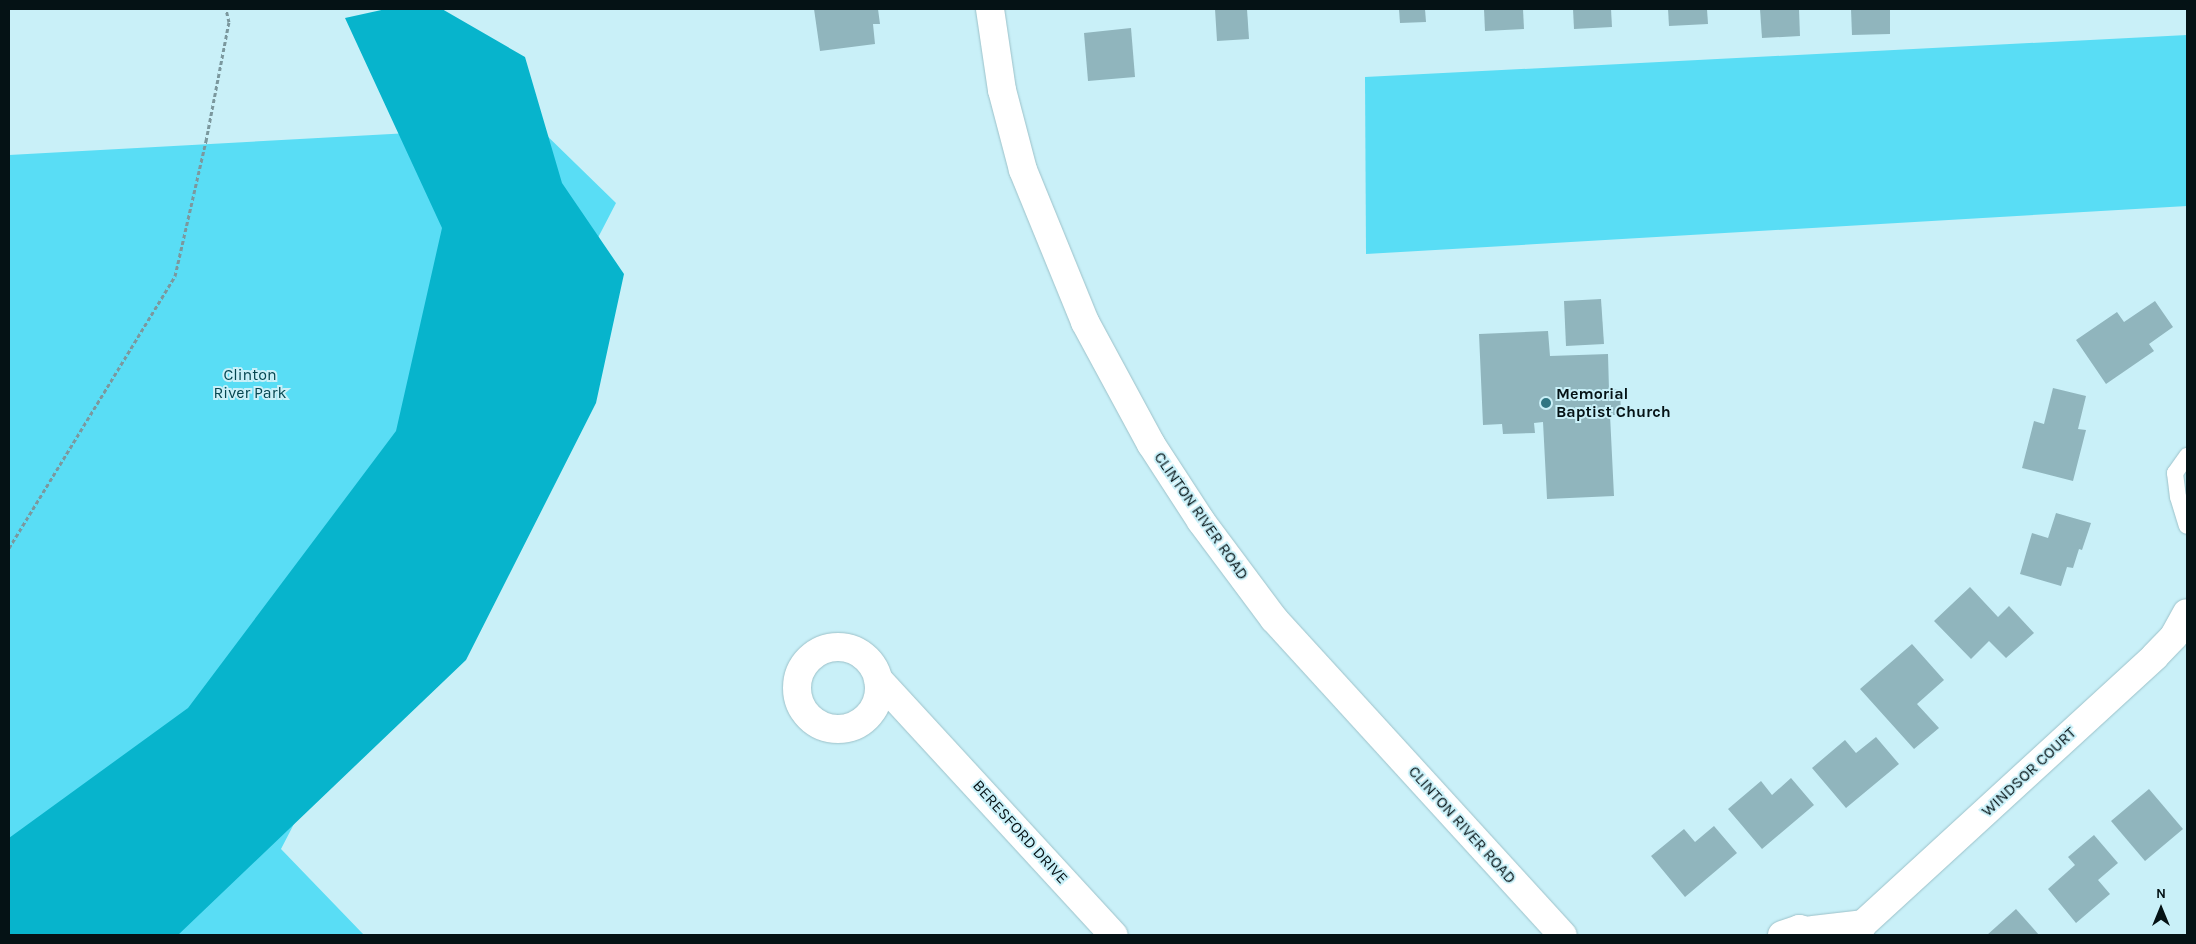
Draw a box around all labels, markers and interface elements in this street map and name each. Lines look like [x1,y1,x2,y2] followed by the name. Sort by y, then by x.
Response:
[214,365,286,403] park label: Clinton River Park
[1556,384,1671,422] place label: Memorial Baptist Church
[1540,397,1552,409] marker: Memorial Baptist Church
[1150,448,1252,584] street label: CLINTON RIVER ROAD
[1978,723,2080,821] street label: WINDSOR COURT
[1404,762,1520,888] street label: CLINTON RIVER ROAD
[968,776,1072,888] street label: BERESFORD DRIVE
[2136,884,2186,934] north arrow
[2156,885,2166,902] text: N

